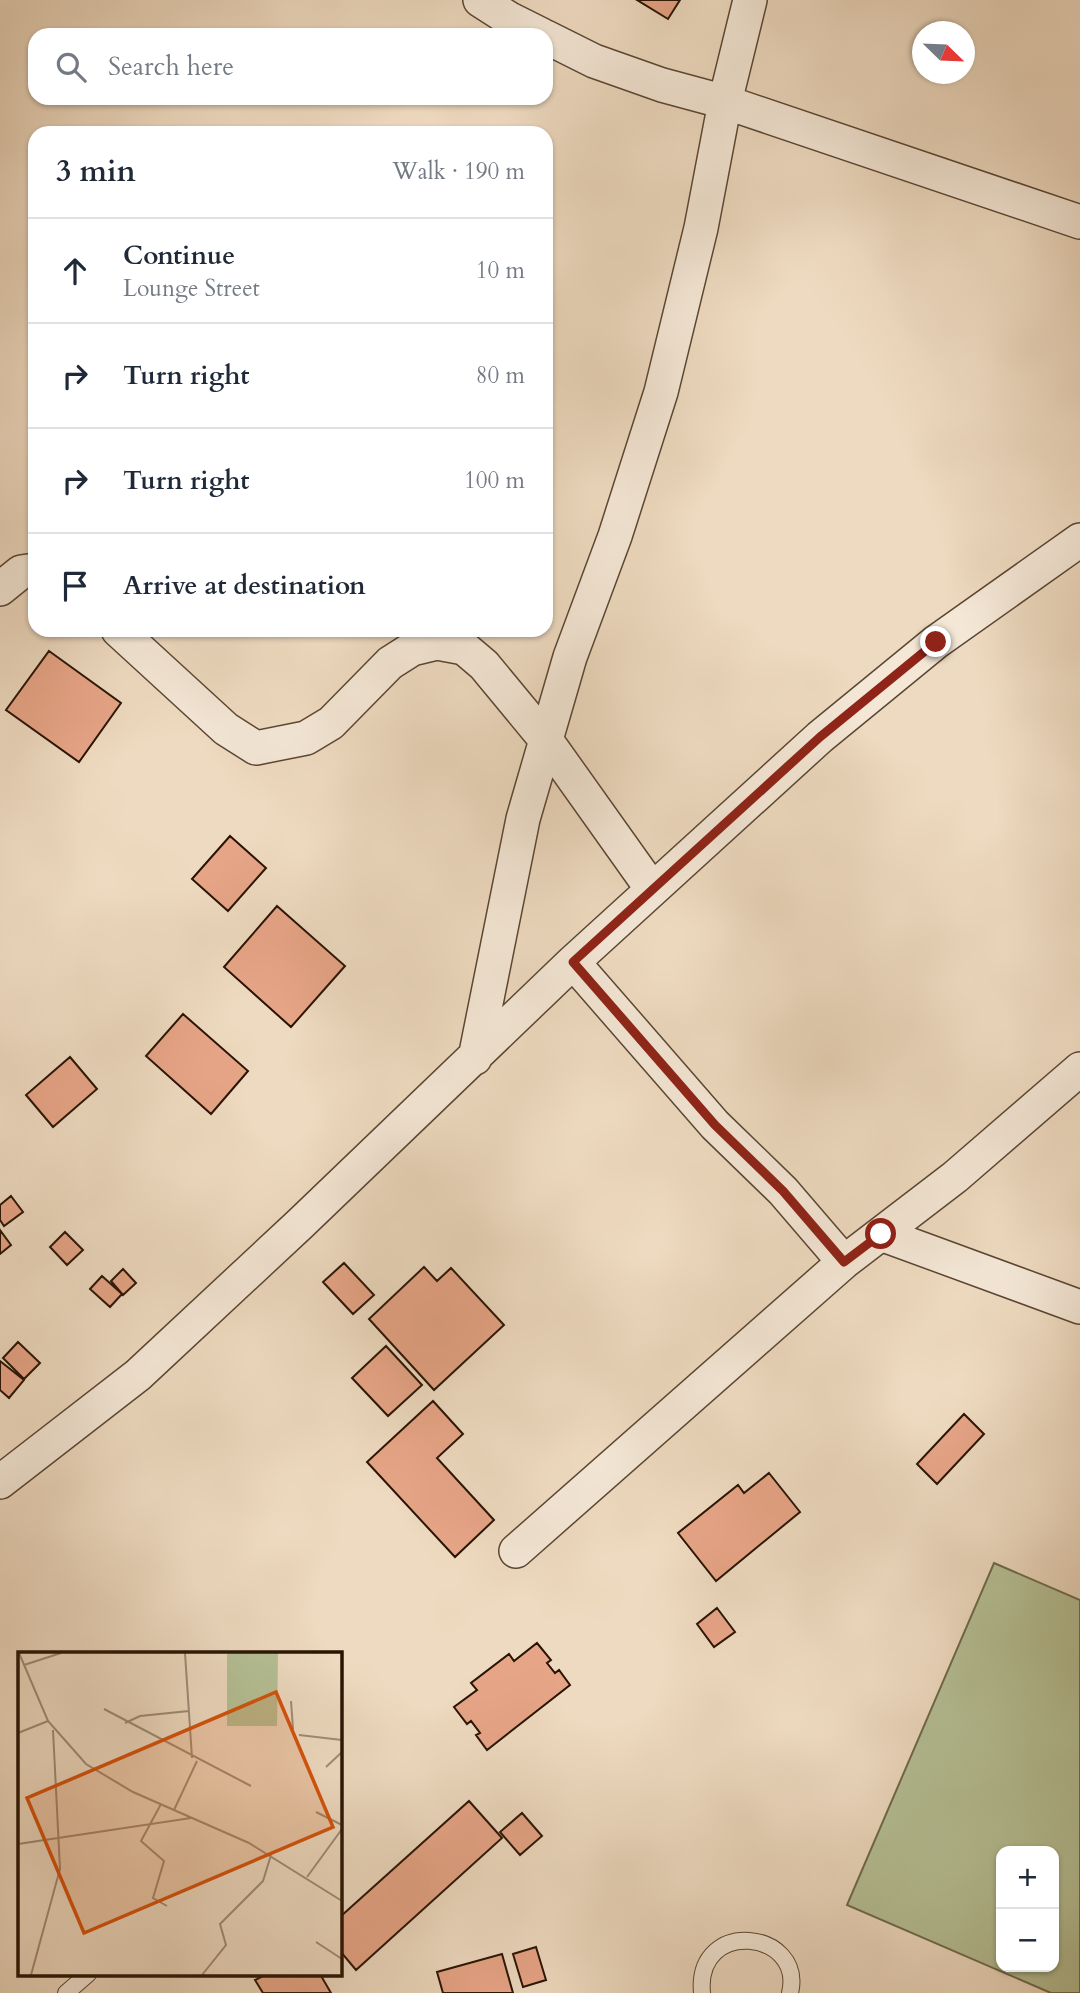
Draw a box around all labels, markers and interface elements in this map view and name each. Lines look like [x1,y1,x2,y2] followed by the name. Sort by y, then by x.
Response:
[912,21,975,84] north arrow
[28,28,553,105] search box
[52,48,90,86] icon: search
[108,49,234,84] text: Search here
[56,151,136,192] text: 3 min
[392,156,525,187] text: Walk · 190 m
[123,238,235,273] text: Continue
[56,252,94,290] icon: ahead
[476,255,525,286] text: 10 m
[123,273,260,304] text: Lounge Street
[56,357,94,395] icon: right
[123,358,250,393] text: Turn right
[476,360,525,391] text: 80 m
[56,462,94,500] icon: right
[123,463,250,498] text: Turn right
[464,465,525,496] text: 100 m
[56,567,94,605] icon: arrive
[123,568,366,603] text: Arrive at destination
[920,626,951,657] route end
[865,1218,896,1249] route start
[18,1652,341,1976] inset map
[996,1846,1059,1972] map controls
[996,1846,1059,1909] button: +
[996,1909,1059,1972] button: −

